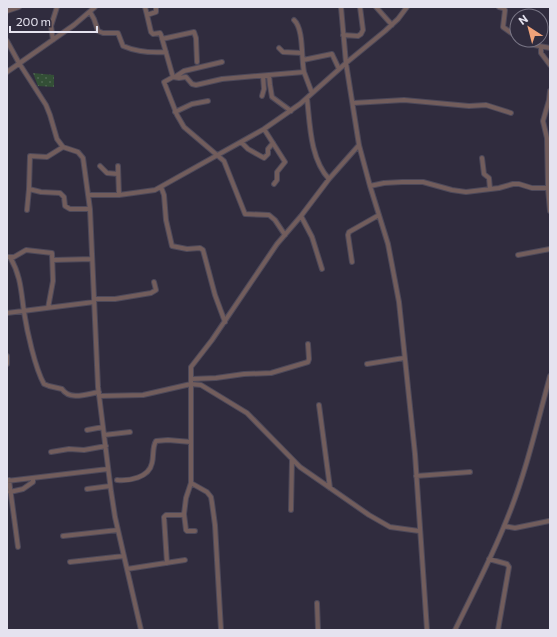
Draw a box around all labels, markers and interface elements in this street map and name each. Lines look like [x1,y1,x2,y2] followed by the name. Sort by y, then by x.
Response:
[10,8,97,34] scale bar
[509,8,549,48] north arrow
[516,12,530,27] text: N
[16,14,51,28] text: 200 m

